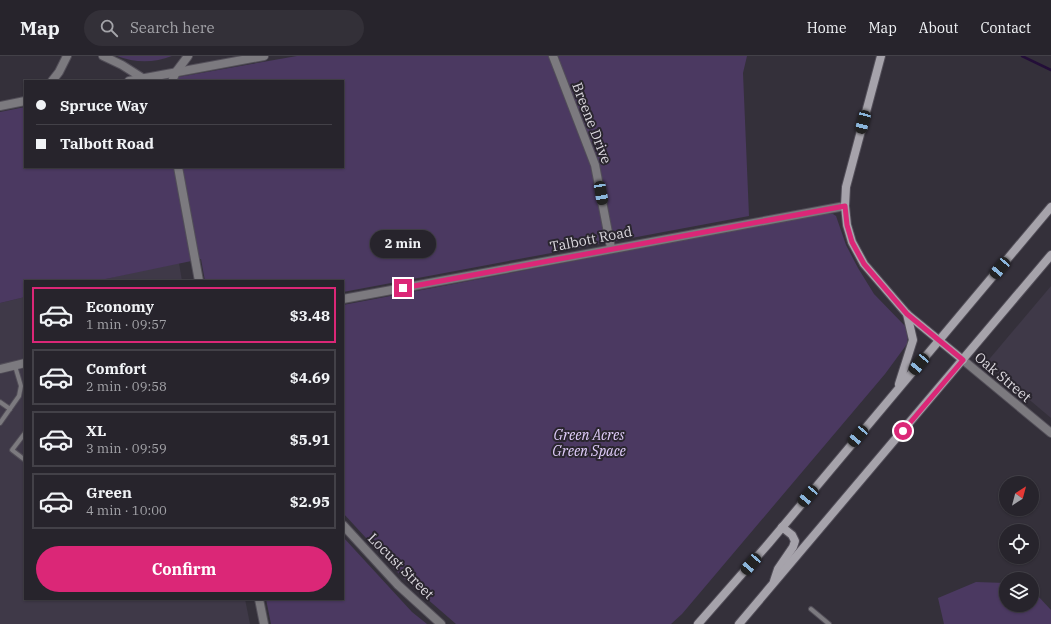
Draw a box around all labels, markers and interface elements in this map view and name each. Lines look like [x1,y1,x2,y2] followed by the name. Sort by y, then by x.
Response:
[84,10,364,46] search box
[20,16,60,40] text: Map
[98,17,120,39] icon: search
[130,18,214,37] text: Search here
[807,19,846,37] text: Home
[868,19,897,37] text: Map
[919,19,958,37] text: About
[980,19,1031,37] text: Contact
[568,80,616,166] street label: Breene Drive
[60,96,148,115] text: Spruce Way
[854,109,872,135] car
[60,134,154,153] text: Talbott Road
[593,180,609,206] car
[548,222,634,256] street label: Talbott Road
[370,230,436,258] callout: 2 min
[385,235,421,252] text: 2 min
[988,255,1012,281] car
[394,279,412,297] route end
[38,297,74,333] icon: car
[86,297,154,316] text: Economy
[290,306,330,325] text: $3.48
[86,316,167,333] text: 1 min · 09:57
[971,348,1035,406] street label: Oak Street
[907,351,931,377] car
[38,359,74,395] icon: car
[86,359,146,378] text: Comfort
[290,368,330,387] text: $4.69
[86,378,167,395] text: 2 min · 09:58
[38,421,74,457] icon: car
[86,421,106,440] text: XL
[894,422,912,440] route start
[846,423,870,449] car
[552,426,627,460] park label: Green Acres Green Space
[290,430,330,449] text: $5.91
[86,440,167,457] text: 3 min · 09:59
[999,476,1039,516] north arrow
[999,476,1039,612] map controls
[38,483,74,519] icon: car
[86,483,132,502] text: Green
[796,483,820,509] car
[290,492,330,511] text: $2.95
[86,502,167,519] text: 4 min · 10:00
[999,524,1039,564] button: locate
[364,529,438,603] street label: Locust Street
[36,546,332,592] button: Confirm
[739,551,763,577] car
[999,572,1039,612] button: layers

